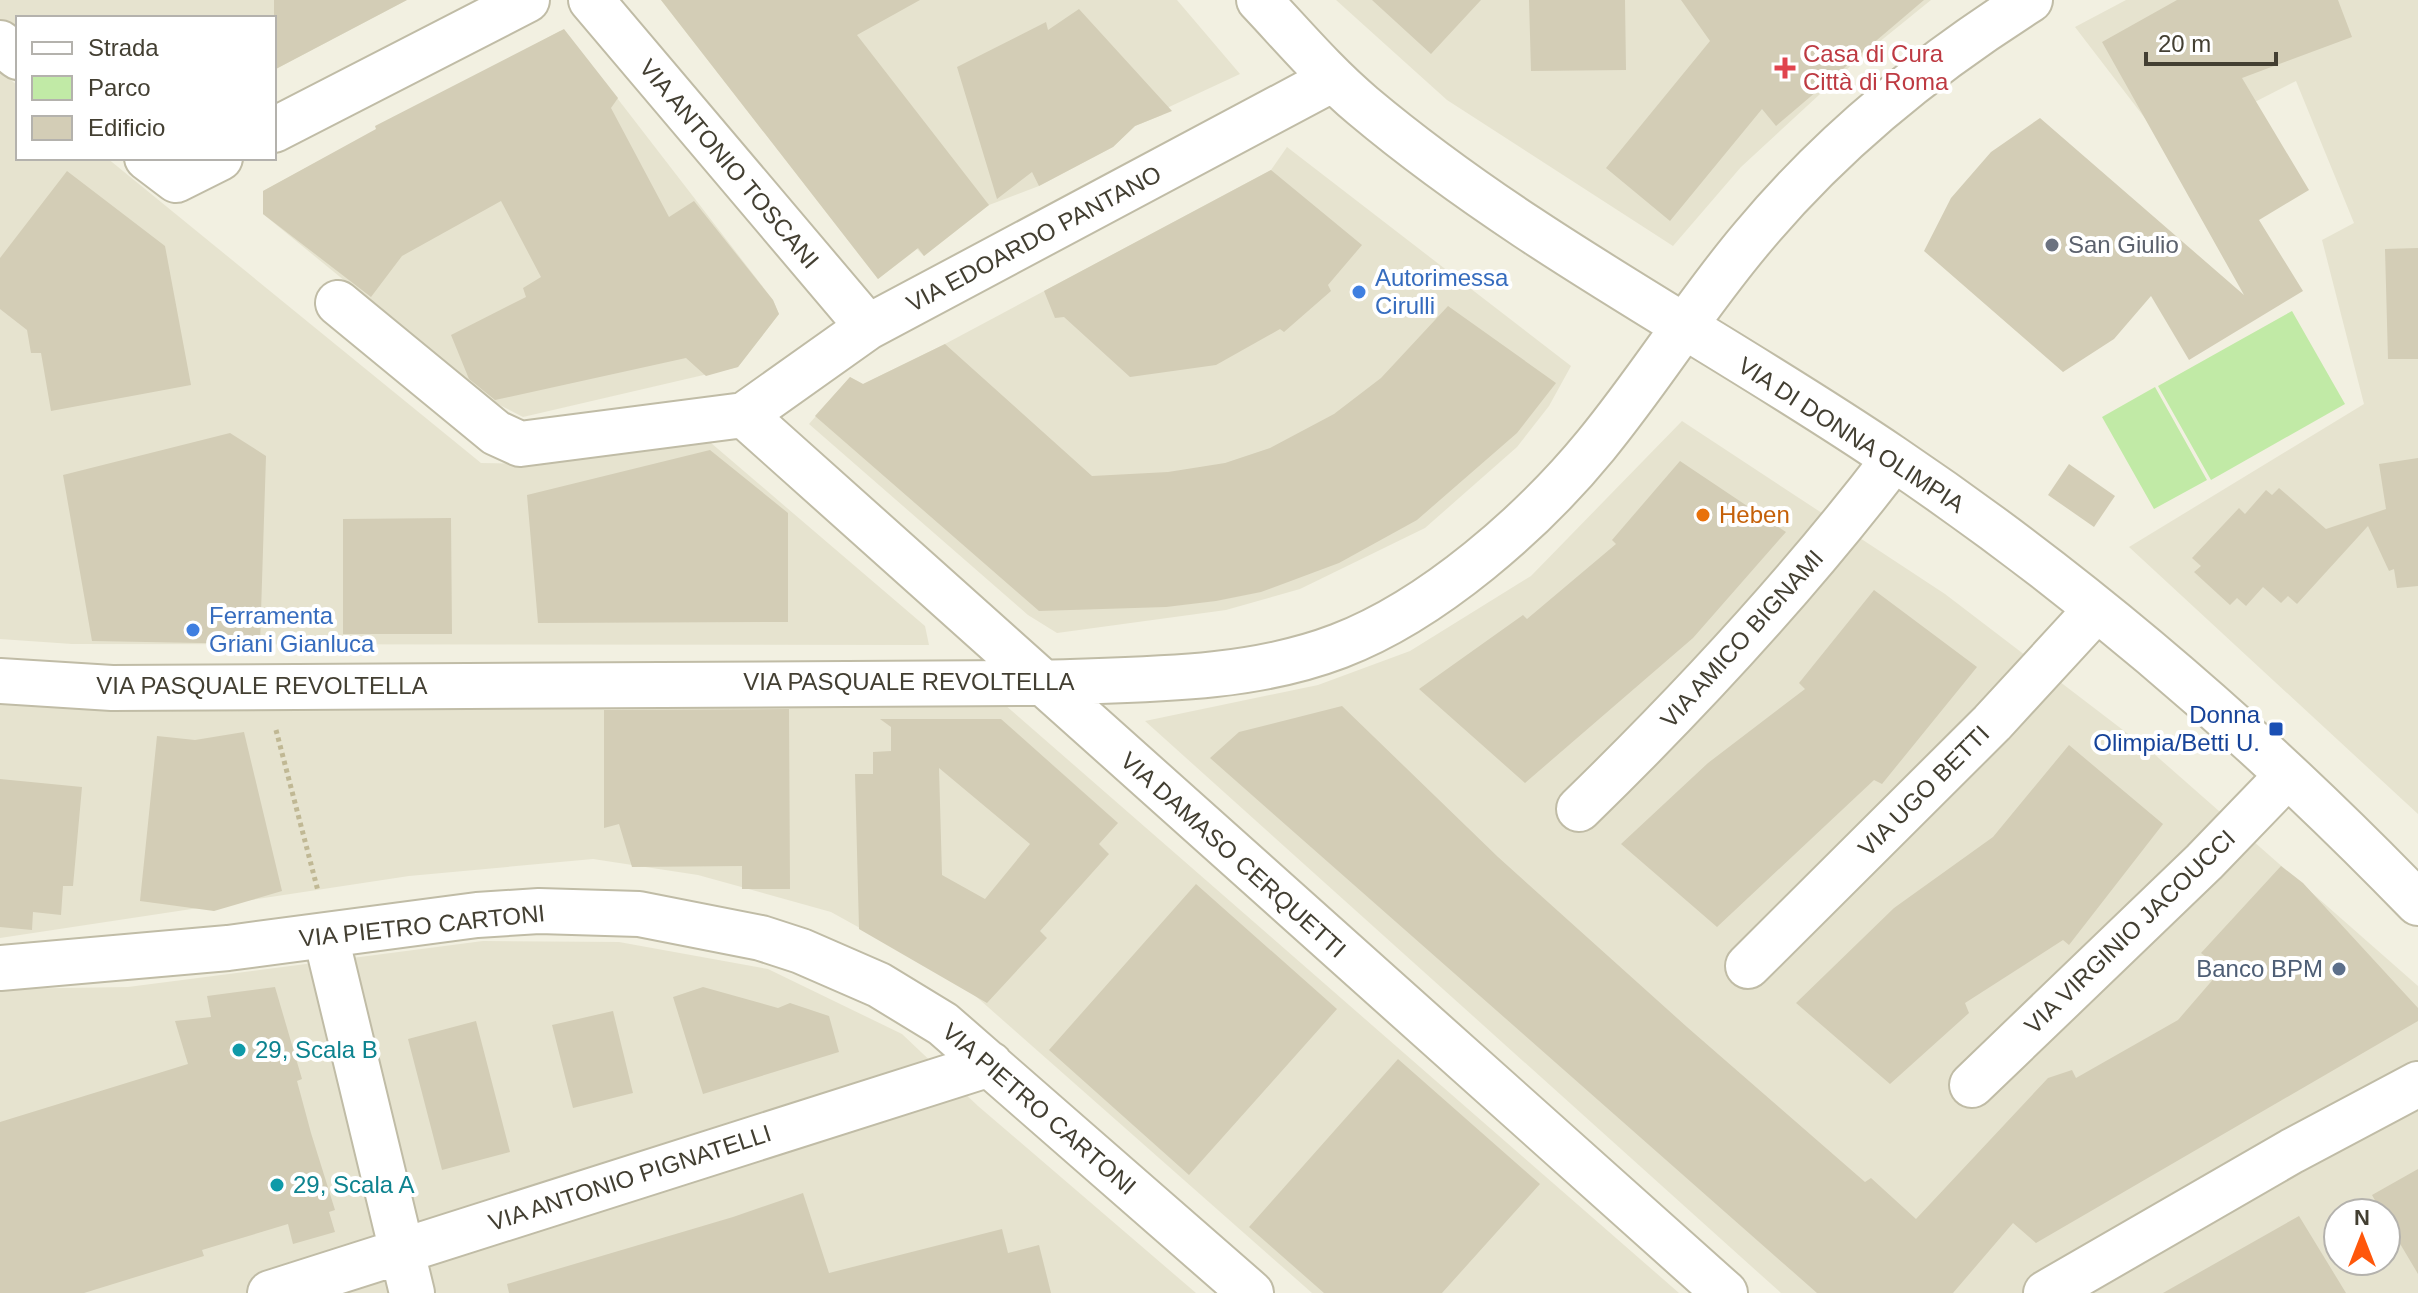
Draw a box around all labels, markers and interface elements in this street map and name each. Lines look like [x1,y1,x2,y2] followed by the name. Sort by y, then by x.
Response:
[16,16,276,160] legend
[2146,16,2276,66] scale bar
[2158,30,2211,57] text: 20 m
[88,34,159,61] text: Strada
[1803,40,1949,95] place label: Casa di Cura Città di Roma
[634,54,825,274] street label: VIA ANTONIO TOSCANI
[1774,57,1796,79] marker: Casa di Cura Città di Roma
[88,74,151,101] text: Parco
[88,114,165,141] text: Edificio
[902,160,1166,317] street label: VIA EDOARDO PANTANO
[2068,231,2179,258] place label: San Giulio
[2043,236,2061,254] marker: San Giulio
[1375,264,1509,319] place label: Autorimessa Cirulli
[1350,283,1368,301] marker: Autorimessa Cirulli
[1733,351,1969,518] street label: VIA DI DONNA OLIMPIA
[1719,501,1790,528] place label: Heben
[1694,506,1712,524] marker: Heben
[1655,544,1828,733] street label: VIA AMICO BIGNAMI
[209,602,375,657] place label: Ferramenta Griani Gianluca
[184,621,202,639] marker: Ferramenta Griani Gianluca
[743,668,1075,695] street label: VIA PASQUALE REVOLTELLA
[96,672,428,699] street label: VIA PASQUALE REVOLTELLA
[2093,701,2261,756] place label: Donna Olimpia/Betti U.
[1853,720,1994,861] street label: VIA UGO BETTI
[2267,720,2285,738] marker: Donna Olimpia/Betti U.
[1115,746,1351,963] street label: VIA DAMASO CERQUETTI
[2019,824,2240,1039] street label: VIA VIRGINIO JACOUCCI
[298,899,546,952] street label: VIA PIETRO CARTONI
[2196,955,2323,982] place label: Banco BPM
[2330,960,2348,978] marker: Banco BPM
[937,1017,1141,1200] street label: VIA PIETRO CARTONI
[255,1036,378,1063] place label: 29, Scala B
[230,1041,248,1059] marker: 29, Scala B
[485,1119,774,1236] street label: VIA ANTONIO PIGNATELLI
[293,1171,414,1198] place label: 29, Scala A
[268,1176,286,1194] marker: 29, Scala A
[2322,1197,2402,1277] north arrow
[2354,1205,2370,1230] text: N

